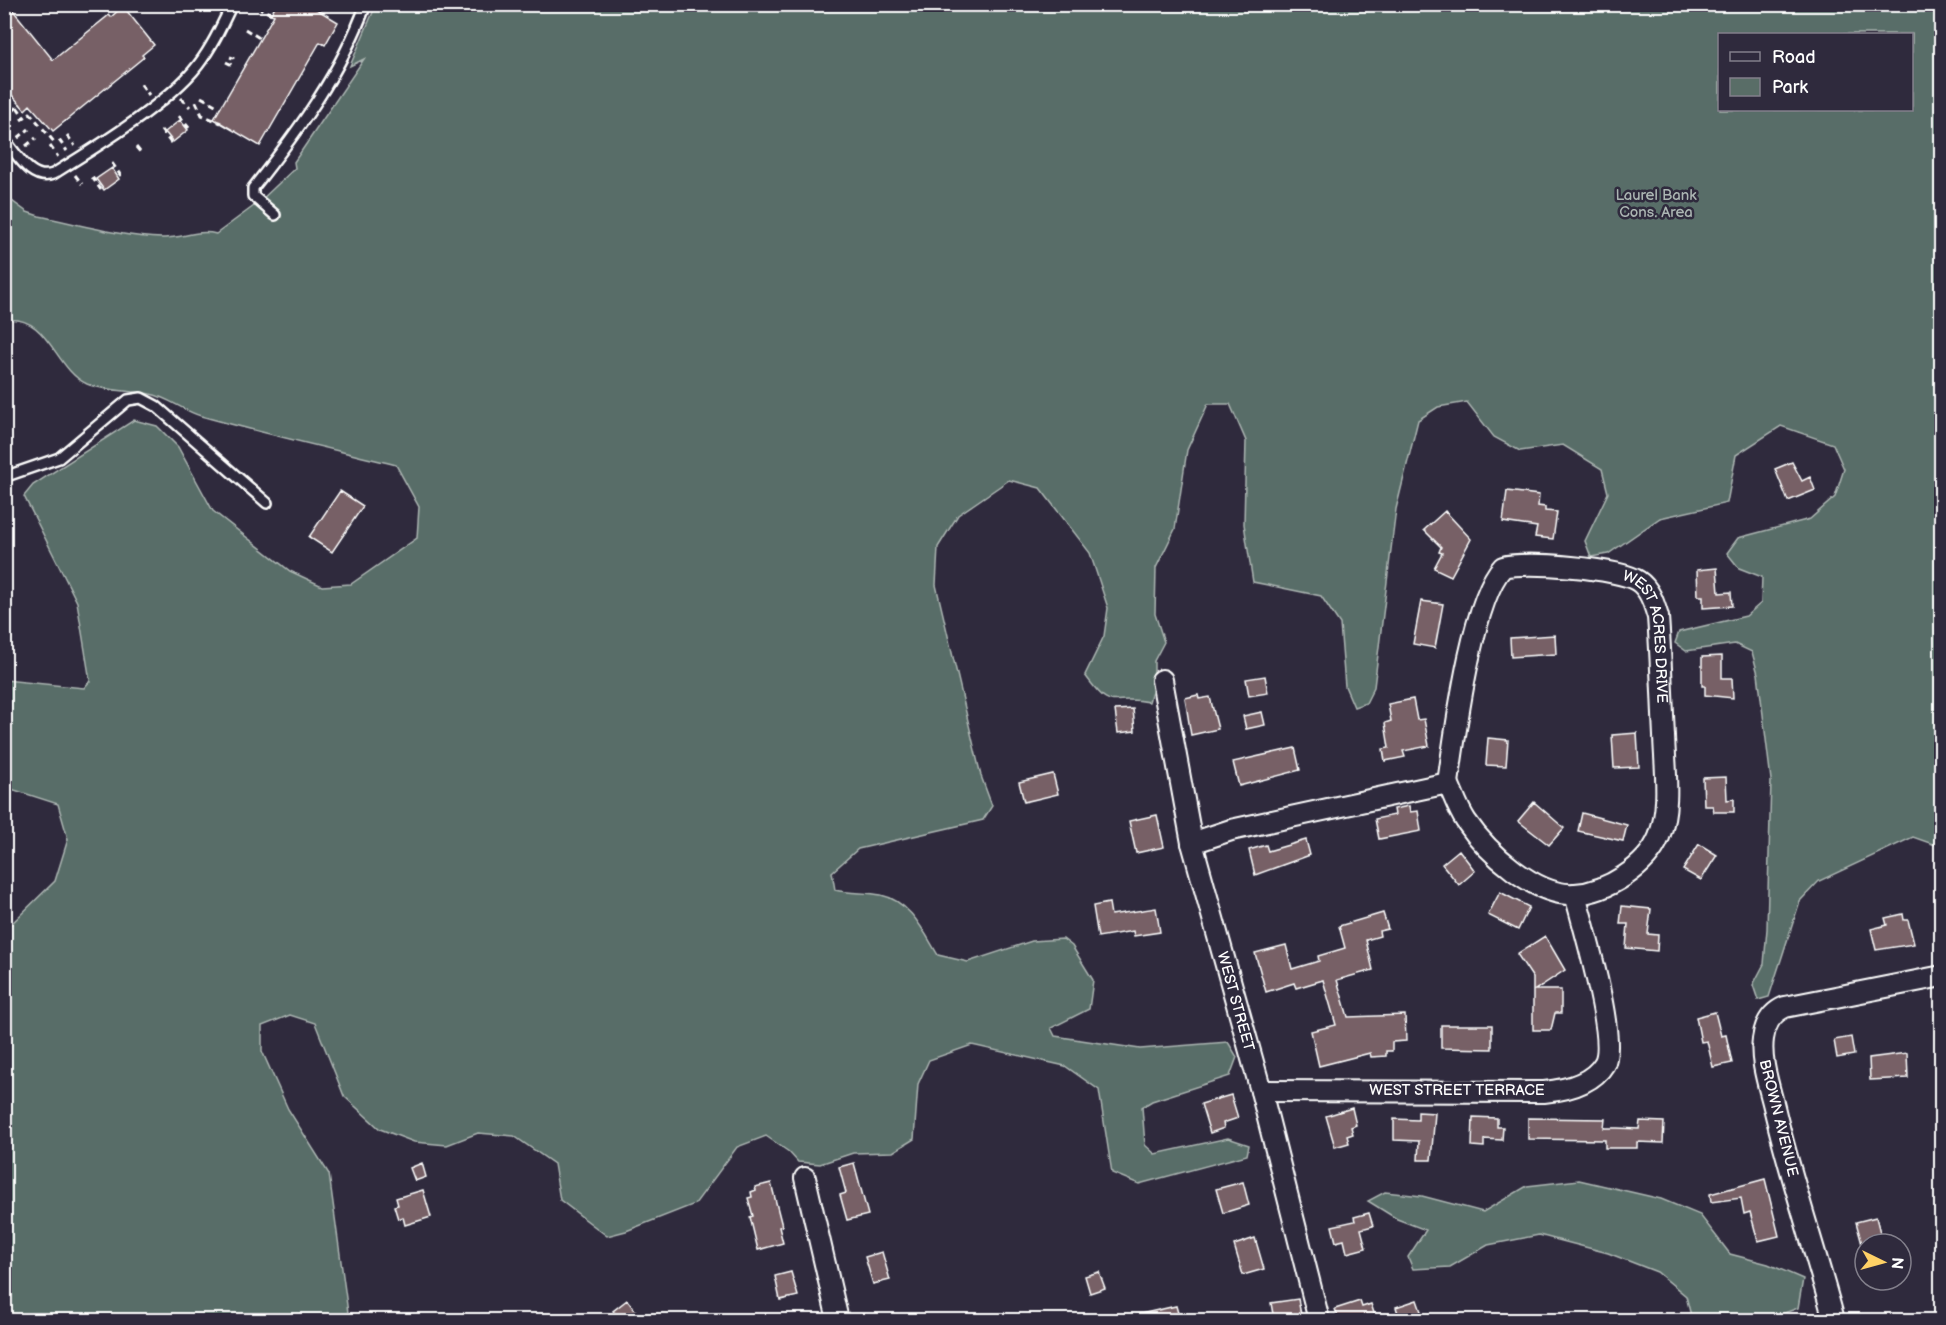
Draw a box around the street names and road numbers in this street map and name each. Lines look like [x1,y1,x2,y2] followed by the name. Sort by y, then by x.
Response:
[1620,566,1671,704] street label: WEST ACRES DRIVE
[1213,949,1258,1053] street label: WEST STREET
[1755,1058,1802,1179] street label: BROWN AVENUE
[1369,1081,1545,1100] street label: WEST STREET TERRACE

